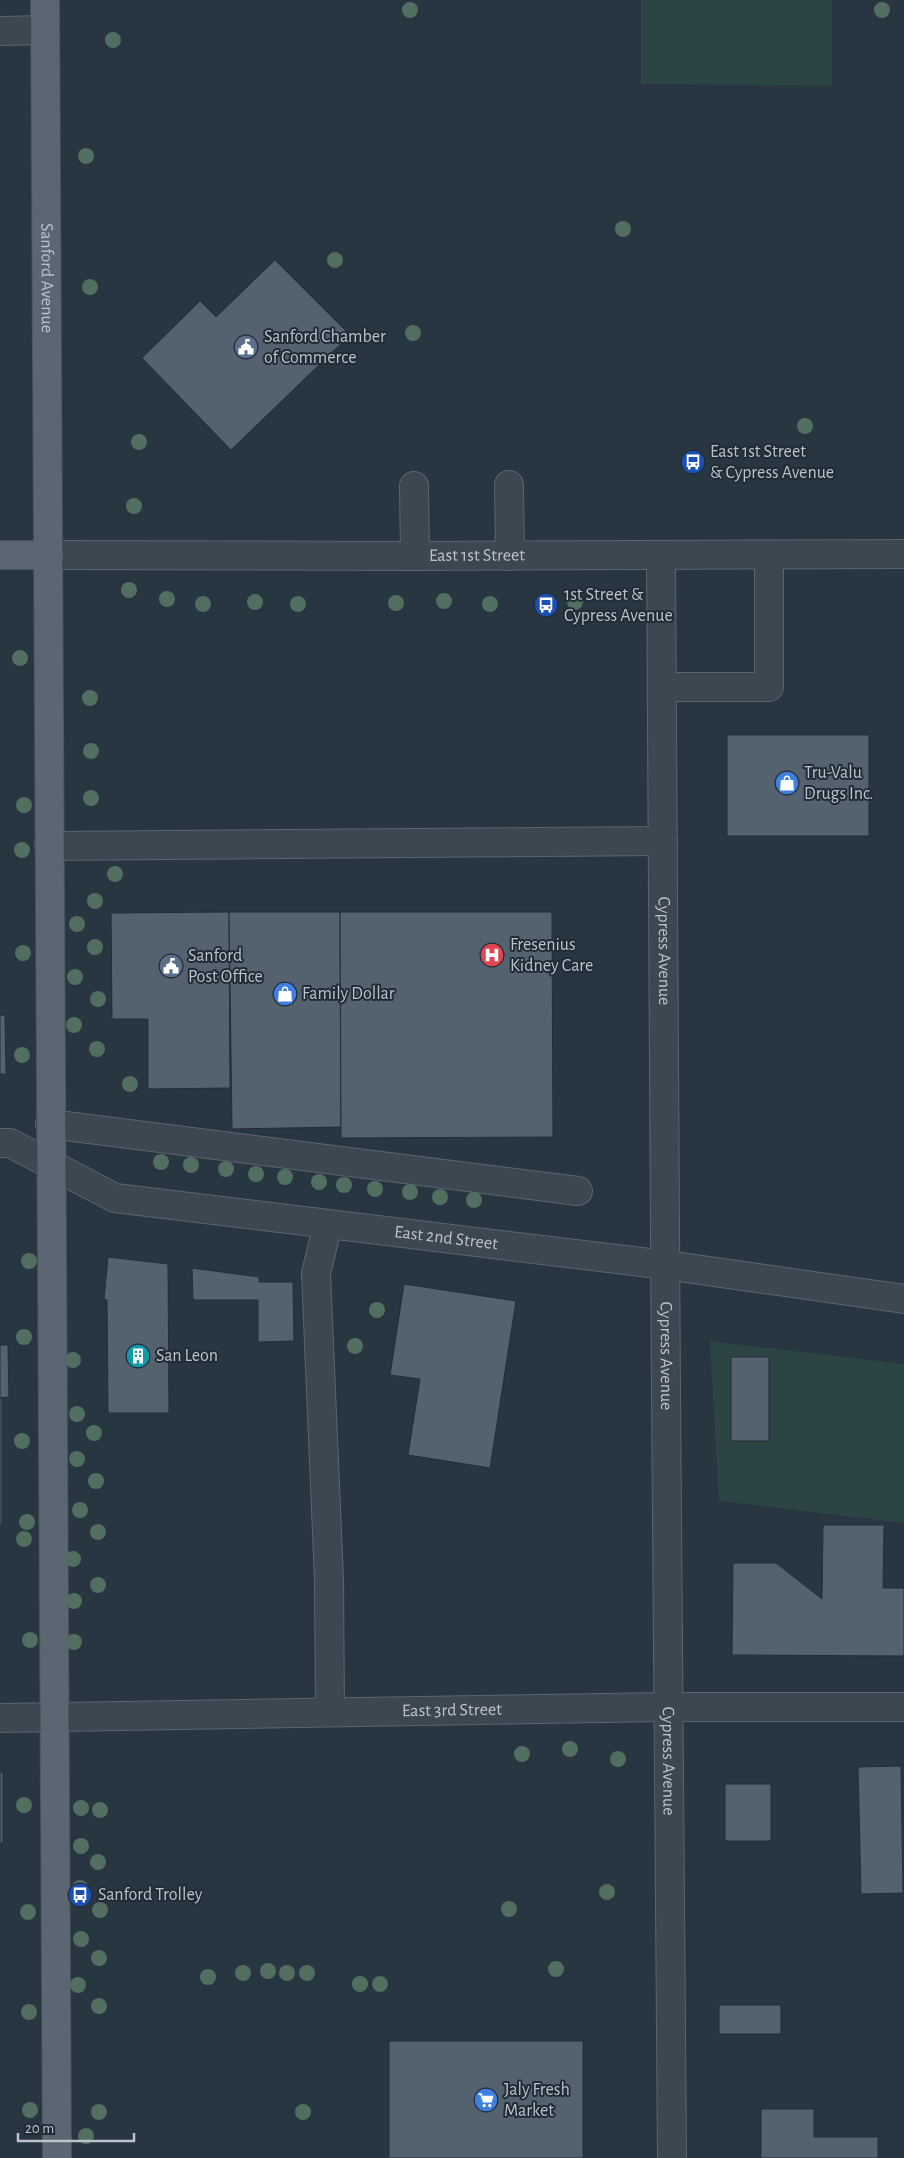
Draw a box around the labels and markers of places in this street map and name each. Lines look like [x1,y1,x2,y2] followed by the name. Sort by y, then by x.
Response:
[264,328,386,367] place label: Sanford Chamber of Commerce
[233,334,259,360] public building icon: Sanford Chamber of Commerce
[710,443,834,482] place label: East 1st Street & Cypress Avenue
[680,449,706,475] bus stop icon: East 1st Street & Cypress Avenue
[564,586,673,625] place label: 1st Street & Cypress Avenue
[533,592,559,618] bus stop icon: 1st Street & Cypress Avenue
[804,764,873,803] place label: Tru-Valu Drugs Inc.
[774,770,800,796] shop icon: Tru-Valu Drugs Inc.
[510,936,593,975] place label: Fresenius Kidney Care
[479,942,505,968] hospital icon: Fresenius Kidney Care
[188,947,263,986] place label: Sanford Post Office
[158,953,184,979] public building icon: Sanford Post Office
[272,981,298,1007] shop icon: Family Dollar
[302,985,395,1003] place label: Family Dollar
[125,1343,151,1369] building icon: San Leon
[156,1347,218,1365] place label: San Leon
[67,1882,93,1908] bus stop icon: Sanford Trolley
[98,1886,203,1904] place label: Sanford Trolley
[504,2081,570,2120] place label: Jaly Fresh Market
[473,2087,499,2113] supermarket icon: Jaly Fresh Market

